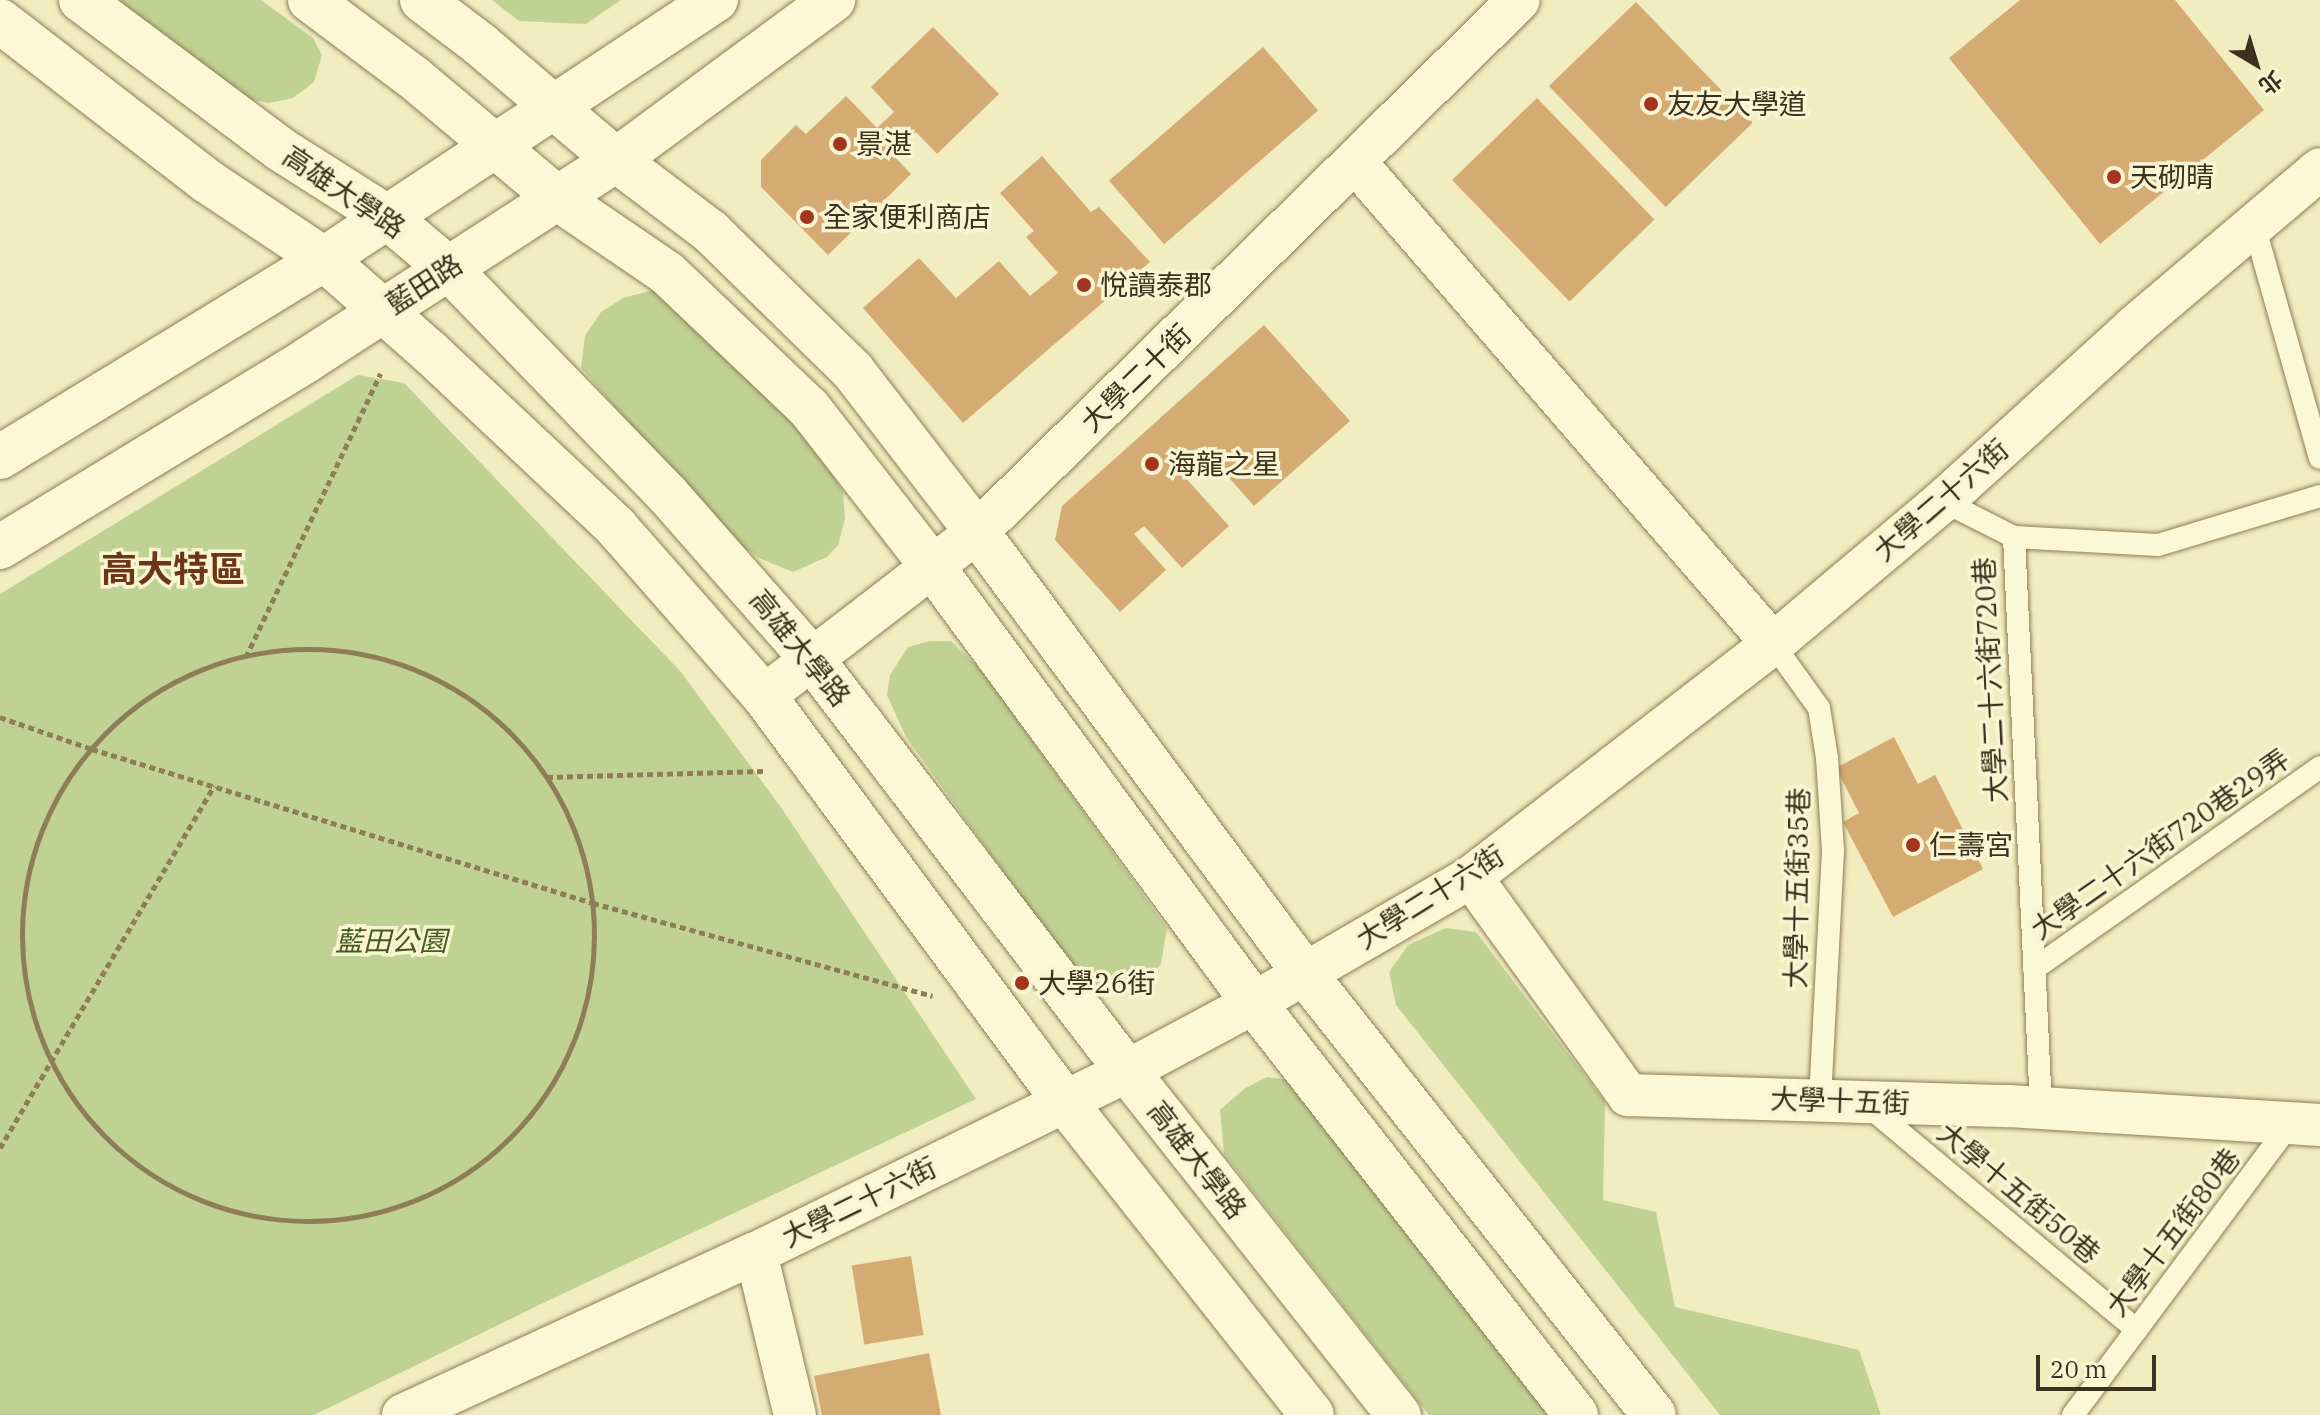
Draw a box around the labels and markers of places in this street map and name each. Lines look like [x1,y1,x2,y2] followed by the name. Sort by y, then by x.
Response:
[1667,87,1807,121] place label: 友友大學道
[1642,95,1660,113] marker: 友友大學道
[856,127,912,161] place label: 景湛
[831,135,849,153] marker: 景湛
[2130,160,2214,194] place label: 天砌晴
[2105,168,2123,186] marker: 天砌晴
[823,200,991,234] place label: 全家便利商店
[798,208,816,226] marker: 全家便利商店
[1100,268,1212,302] place label: 悅讀泰郡
[1075,276,1093,294] marker: 悅讀泰郡
[1168,447,1280,481] place label: 海龍之星
[1143,455,1161,473] marker: 海龍之星
[1929,828,2013,862] place label: 仁壽宮
[1904,836,1922,854] marker: 仁壽宮
[1038,966,1156,1000] place label: 大學26街
[1013,974,1031,992] marker: 大學26街

